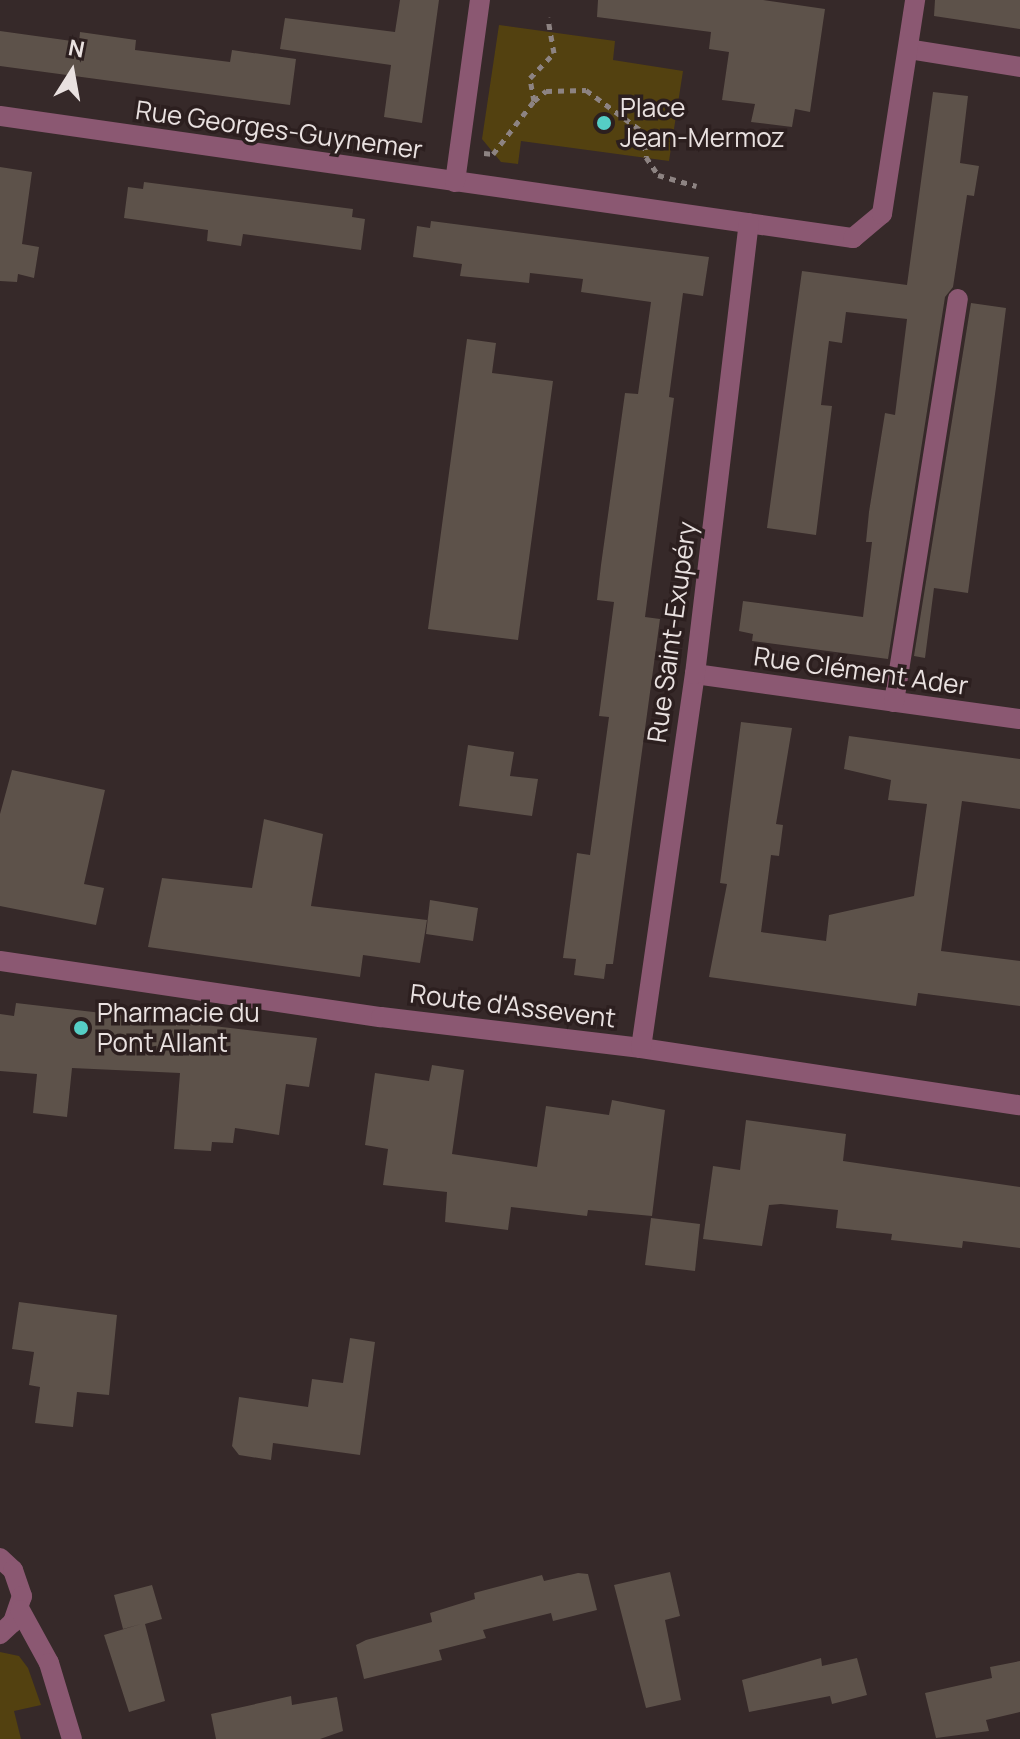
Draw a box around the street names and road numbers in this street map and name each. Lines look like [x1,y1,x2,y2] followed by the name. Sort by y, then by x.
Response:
[134,94,424,166] street label: Rue Georges-Guynemer
[641,519,703,745] street label: Rue Saint-Exupéry
[752,641,970,701] street label: Rue Clément Ader
[408,978,618,1034] street label: Route d'Assevent

